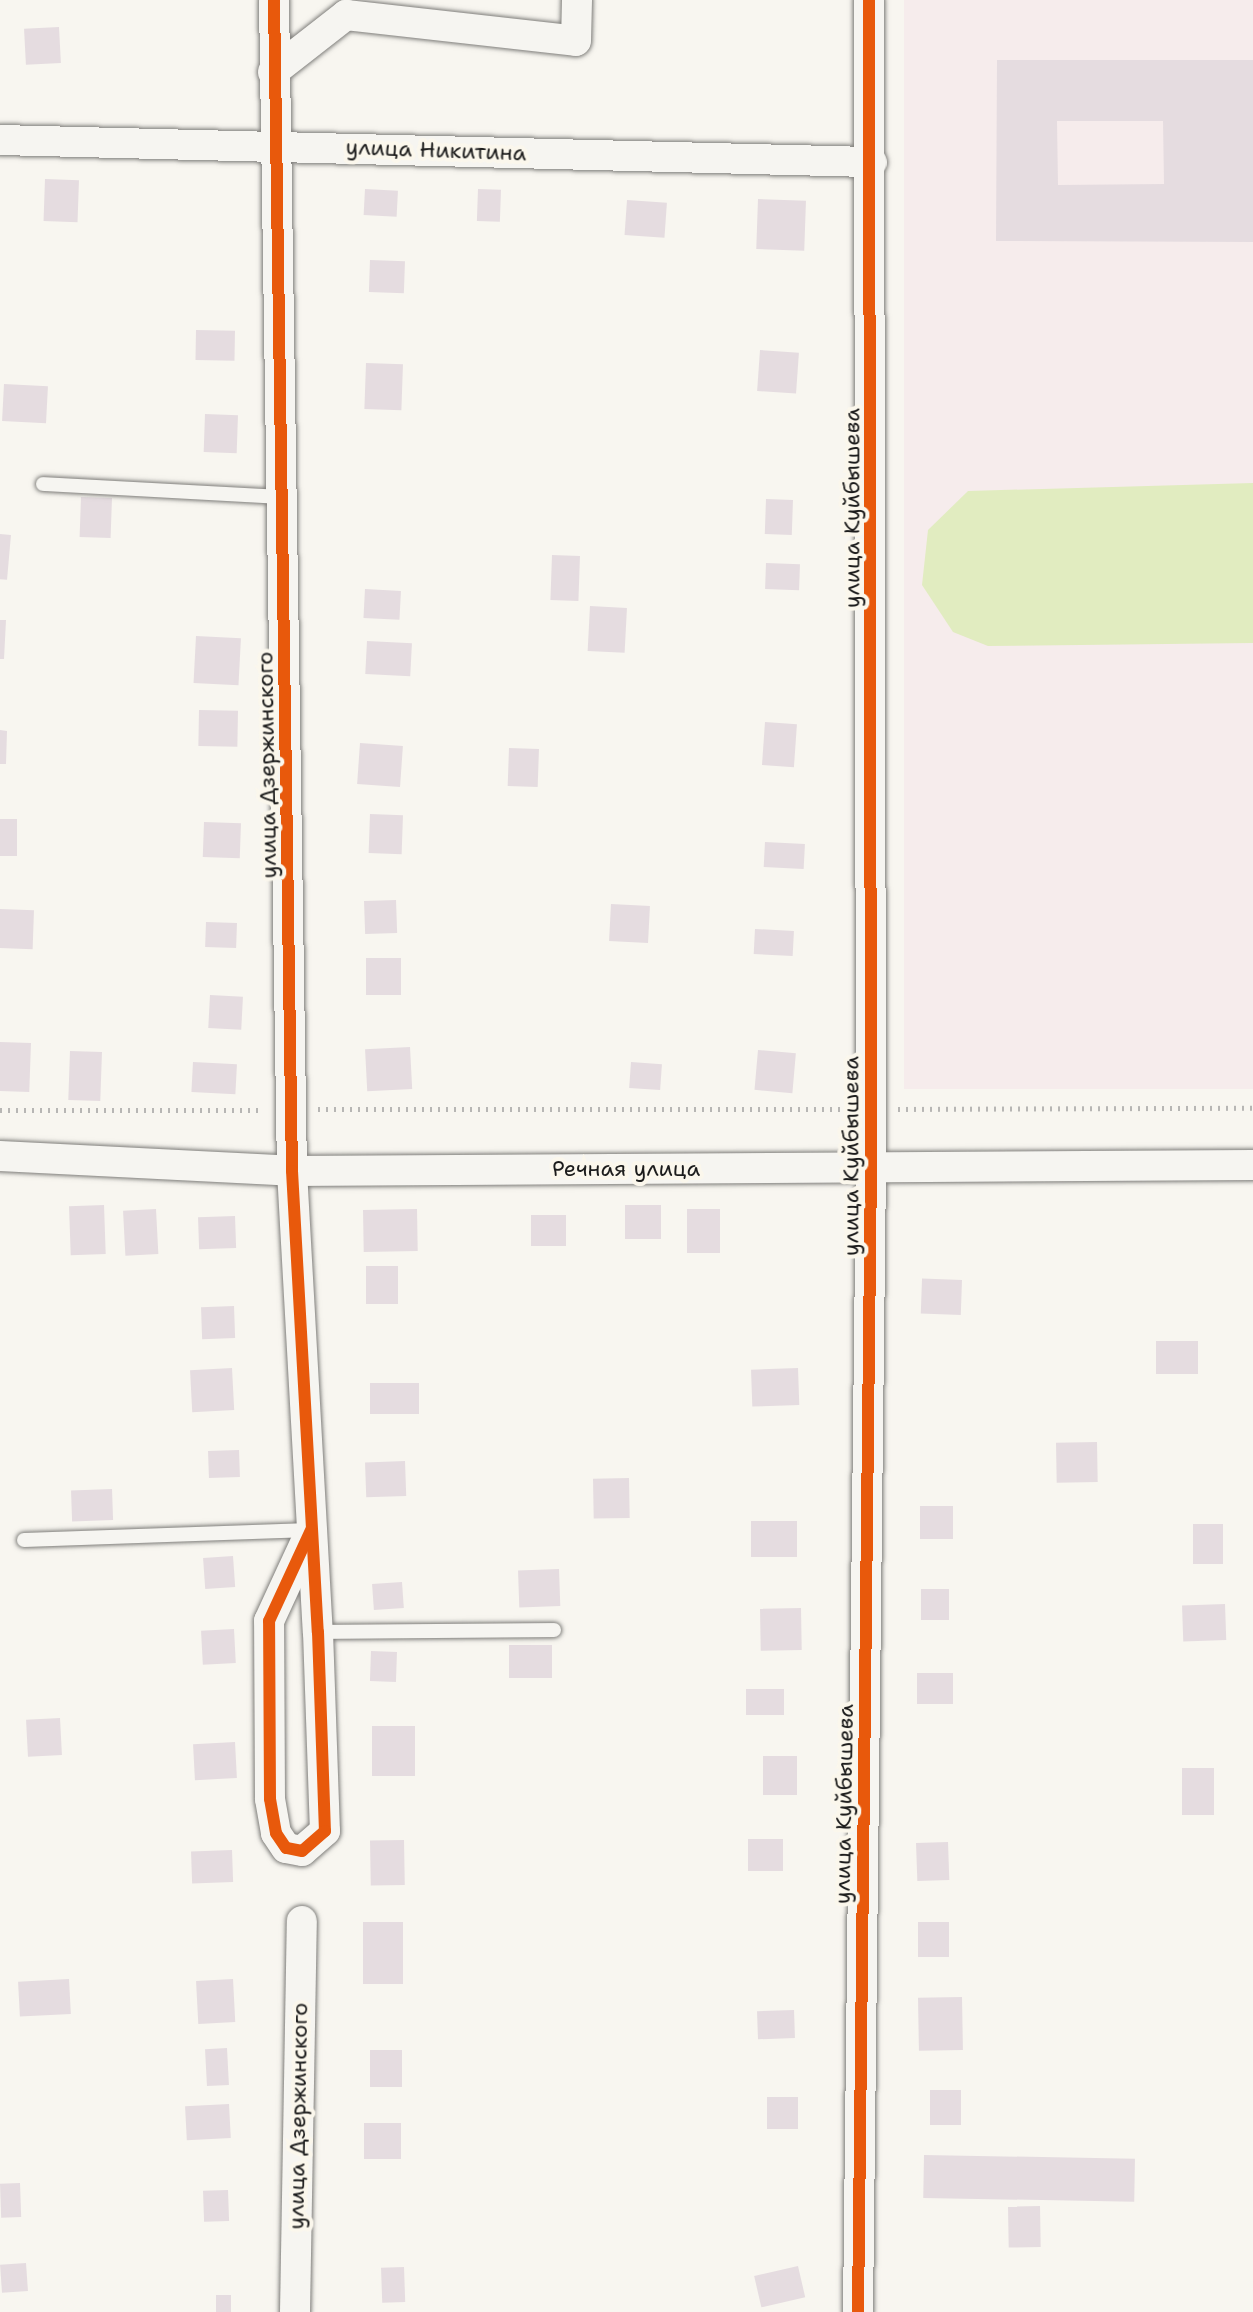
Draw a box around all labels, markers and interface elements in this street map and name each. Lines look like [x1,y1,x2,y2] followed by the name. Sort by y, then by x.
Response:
[345,134,527,166] street label: улица Никитина
[839,408,865,608] street label: улица Куйбышева
[252,651,282,879] street label: улица Дзержинского
[838,1056,864,1256] street label: улица Куйбышева
[552,1156,700,1182] street label: Речная улица
[829,1704,859,1904] street label: улица Куйбышева
[283,2002,313,2230] street label: улица Дзержинского

